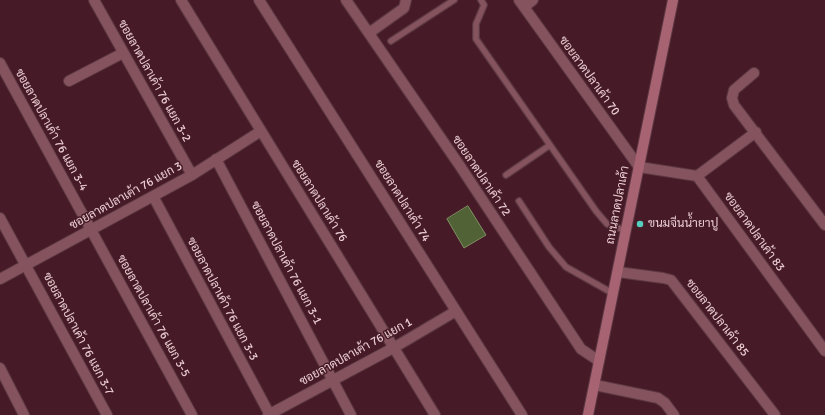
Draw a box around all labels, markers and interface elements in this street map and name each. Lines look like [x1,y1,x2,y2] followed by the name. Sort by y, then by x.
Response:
[114,17,194,145] street label: ซอยลาดปลาเค้า 76 แยก 3-2
[555,34,623,118] street label: ซอยลาดปลาเค้า 70
[11,66,91,194] street label: ซอยลาดปลาเค้า 76 แยก 3-4
[449,133,513,219] street label: ซอยลาดปลาเค้า 72
[288,157,350,245] street label: ซอยลาดปลาเค้า 76
[371,157,433,245] street label: ซอยลาดปลาเค้า 74
[67,159,185,233] street label: ซอยลาดปลาเค้า 76 แยก 3
[603,165,633,245] street label: ถนนลาดปลาเค้า
[720,190,788,274] street label: ซอยลาดปลาเค้า 83
[247,199,325,327] street label: ซอยลาดปลาเค้า 76 แยก 3-1
[648,217,718,231] place label: ขนมจีนน้ำยาปู
[635,219,645,229] marker: ขนมจีนน้ำยาปู
[183,235,261,363] street label: ซอยลาดปลาเค้า 76 แยก 3-3
[113,252,193,380] street label: ซอยลาดปลาเค้า 76 แยก 3-5
[40,270,116,398] street label: ซอยลาดปลาเค้า 76 แยก 3-7
[682,276,752,360] street label: ซอยลาดปลาเค้า 85
[297,315,415,389] street label: ซอยลาดปลาเค้า 76 แยก 1

